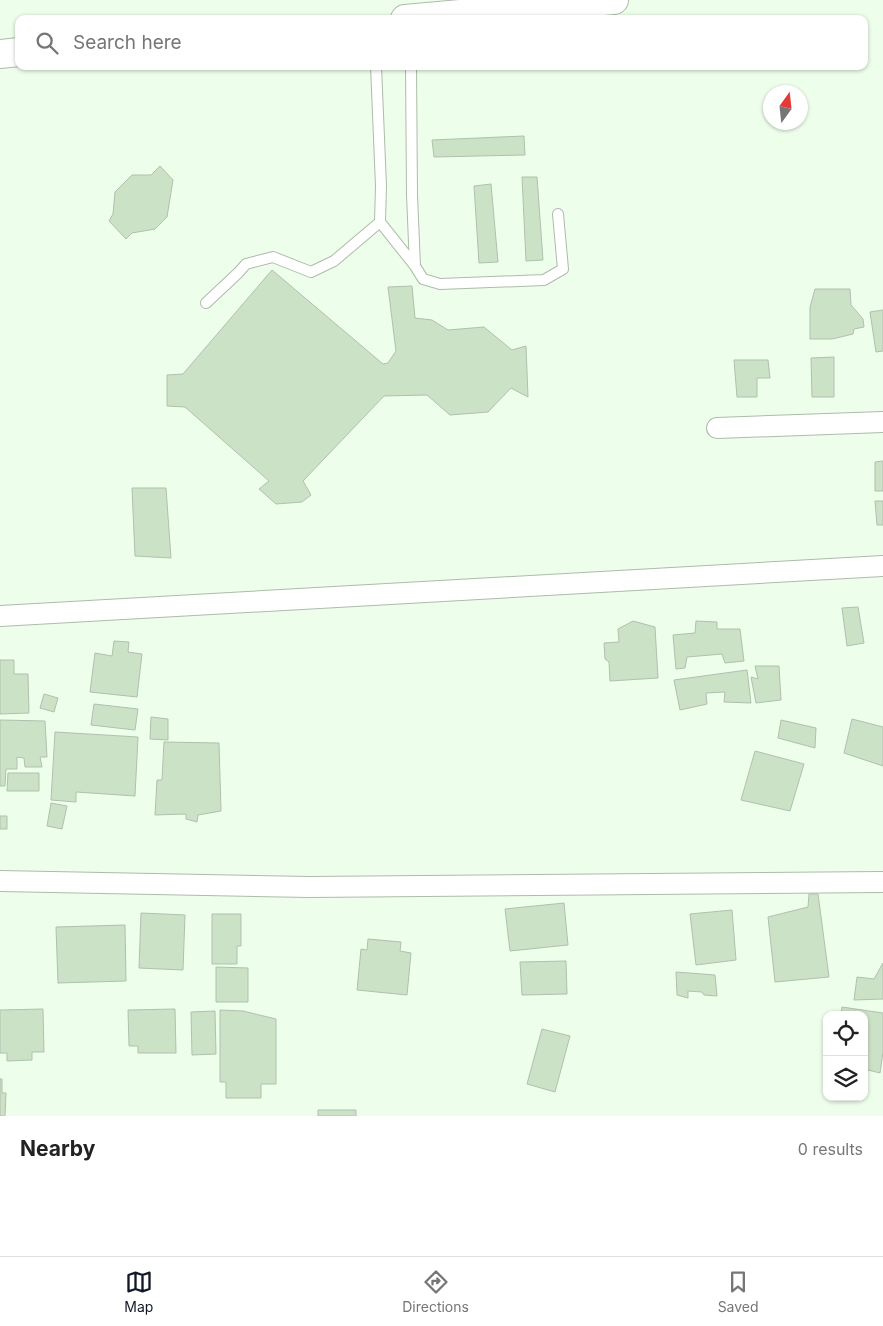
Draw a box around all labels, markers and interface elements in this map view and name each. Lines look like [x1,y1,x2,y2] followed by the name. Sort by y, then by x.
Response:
[15,15,868,70] search box
[33,29,61,57] icon: search
[73,31,182,54] text: Search here
[763,85,808,130] north arrow
[823,1011,868,1101] map controls
[823,1011,868,1056] button: locate
[823,1056,868,1101] button: layers
[20,1136,95,1161] text: Nearby
[798,1139,863,1159] text: 0 results
[124,1268,153,1315] tab: Map
[402,1268,469,1315] tab: Directions
[718,1268,759,1315] tab: Saved

